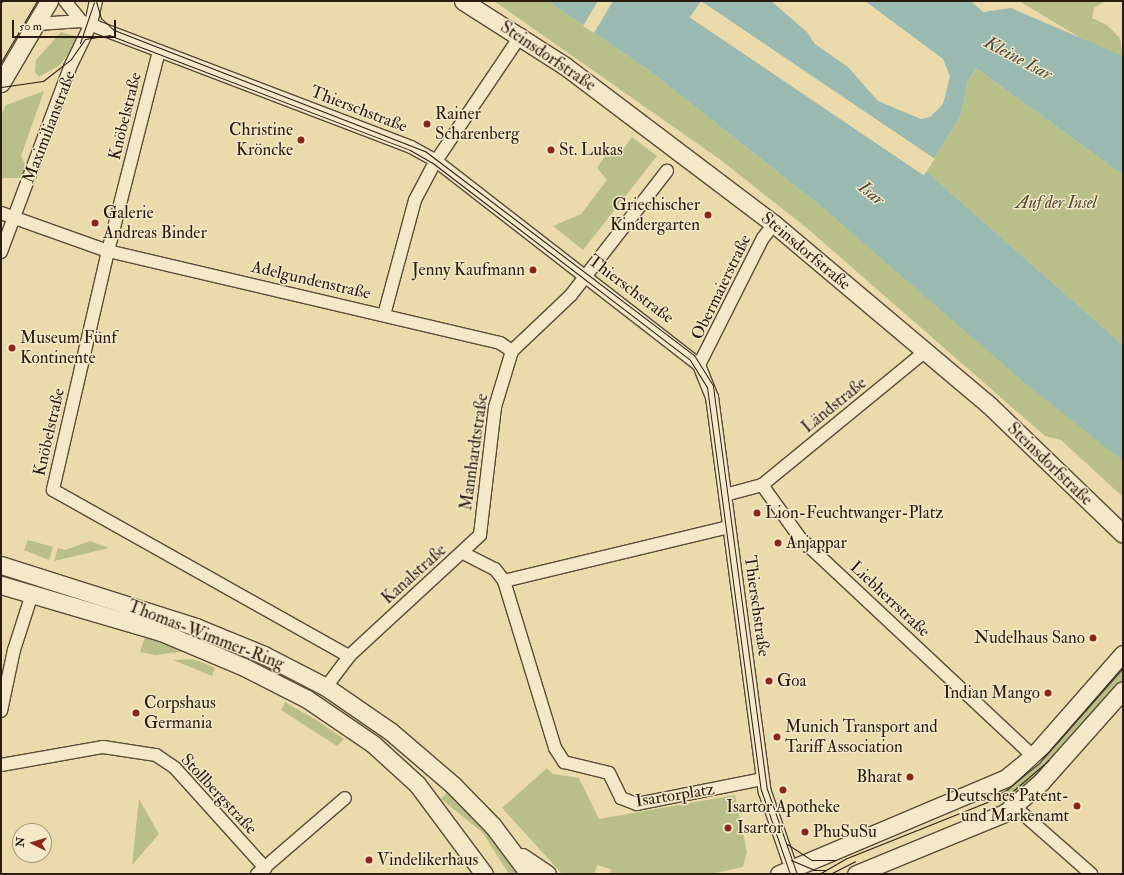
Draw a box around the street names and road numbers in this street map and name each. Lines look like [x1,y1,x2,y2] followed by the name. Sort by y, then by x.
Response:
[496,17,600,95] street label: Steinsdorfstraße
[18,68,80,186] street label: Maximilianstraße
[104,70,146,162] street label: Knöbelstraße
[308,81,410,137] street label: Thierschstraße
[757,208,855,294] street label: Steinsdorfstraße
[687,231,755,343] street label: Obermaierstraße
[584,250,678,328] street label: Thierschstraße
[249,256,373,304] street label: Adelgundenstraße
[798,373,870,437] street label: Ländstraße
[29,386,69,478] street label: Knöbelstraße
[456,392,492,512] street label: Mannhardtstraße
[1003,418,1097,510] street label: Steinsdorfstraße
[377,540,451,608] street label: Kanalstraße
[740,554,774,658] street label: Thierschstraße
[846,557,934,641] street label: Liebherrstraße
[125,596,287,674] street label: Thomas-Wimmer-Ring
[177,750,261,838] street label: Stollbergstraße
[634,779,716,811] street label: Isartorplatz

